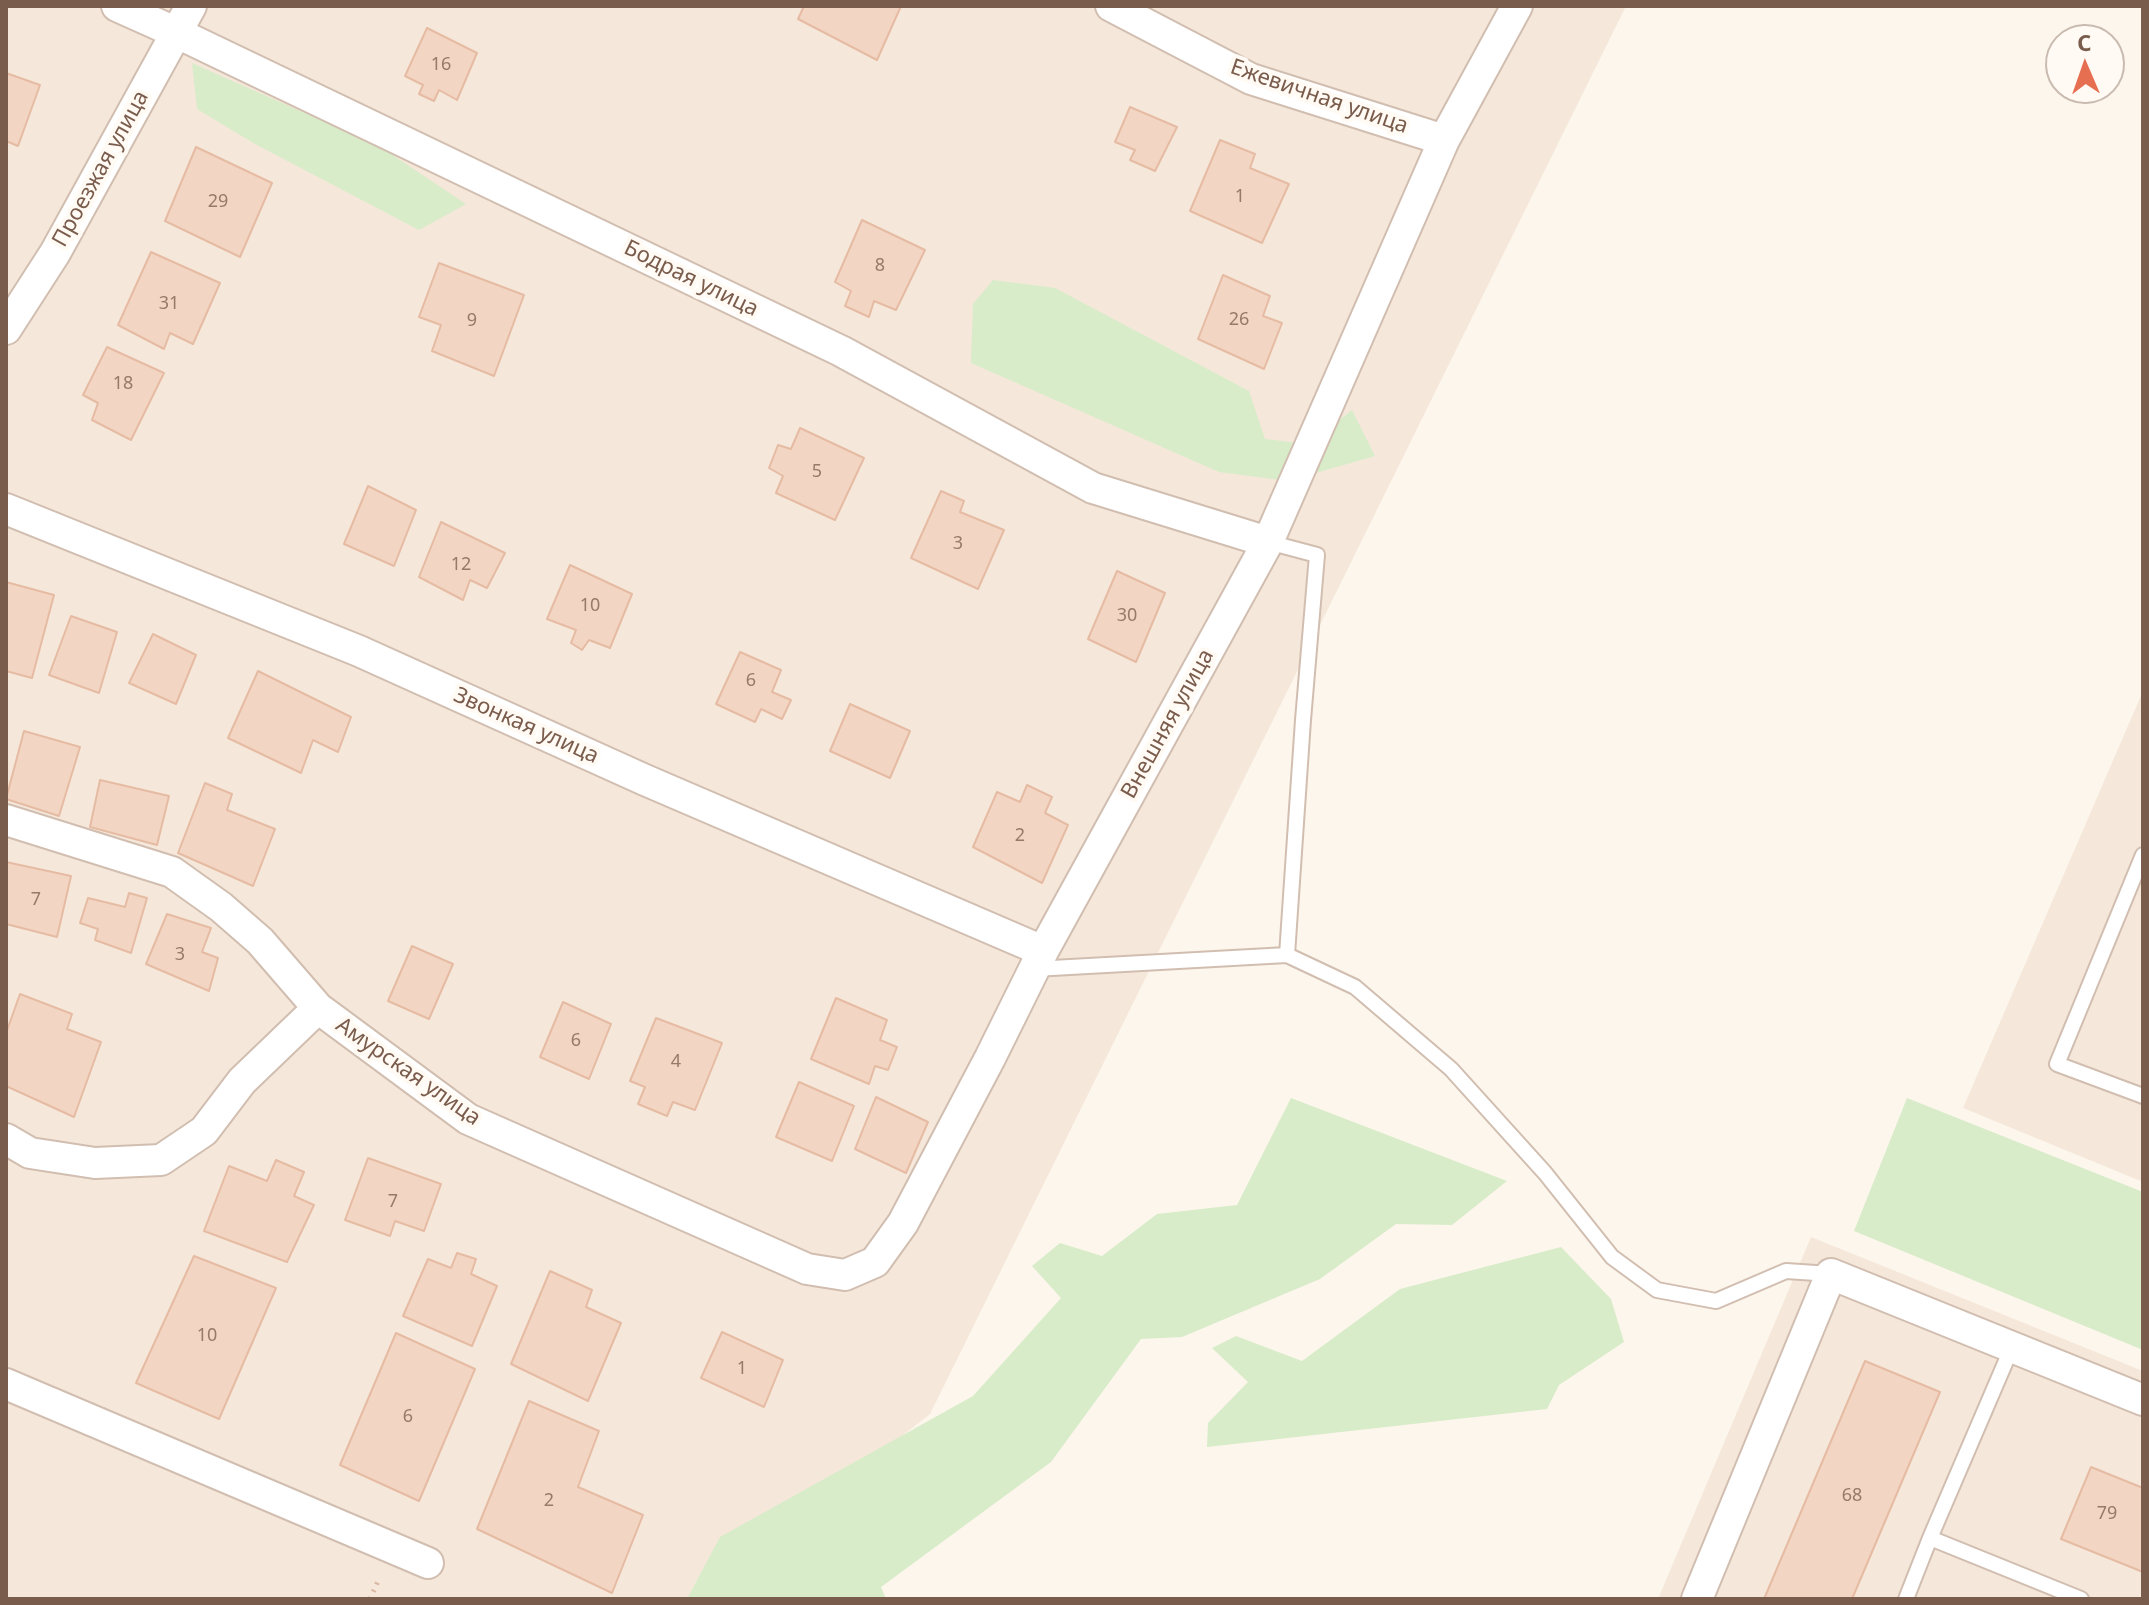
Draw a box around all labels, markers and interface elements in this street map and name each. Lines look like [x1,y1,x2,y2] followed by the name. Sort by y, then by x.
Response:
[2045,24,2125,104] north arrow
[2077,27,2092,57] text: С
[431,54,451,76] house number: 16
[1227,54,1411,140] street label: Ежевичная улица
[47,86,155,252] street label: Проезжая улица
[1235,186,1245,208] house number: 1
[208,191,228,213] house number: 29
[620,235,762,323] street label: Бодрая улица
[875,255,885,277] house number: 8
[159,293,179,315] house number: 31
[1229,309,1249,331] house number: 26
[467,310,477,332] house number: 9
[113,373,133,395] house number: 18
[812,461,822,483] house number: 5
[953,533,963,555] house number: 3
[451,554,471,576] house number: 12
[580,595,600,617] house number: 10
[1117,605,1137,627] house number: 30
[1116,645,1220,803] street label: Внешняя улица
[746,670,756,692] house number: 6
[449,682,603,770] street label: Звонкая улица
[1015,825,1025,847] house number: 2
[31,889,41,911] house number: 7
[175,944,185,966] house number: 3
[331,1012,485,1132] street label: Амурская улица
[571,1030,581,1052] house number: 6
[671,1051,681,1073] house number: 4
[388,1191,398,1213] house number: 7
[197,1325,217,1347] house number: 10
[737,1358,747,1380] house number: 1
[403,1406,413,1428] house number: 6
[1842,1485,1862,1507] house number: 68
[544,1490,554,1512] house number: 2
[2097,1503,2117,1525] house number: 79

